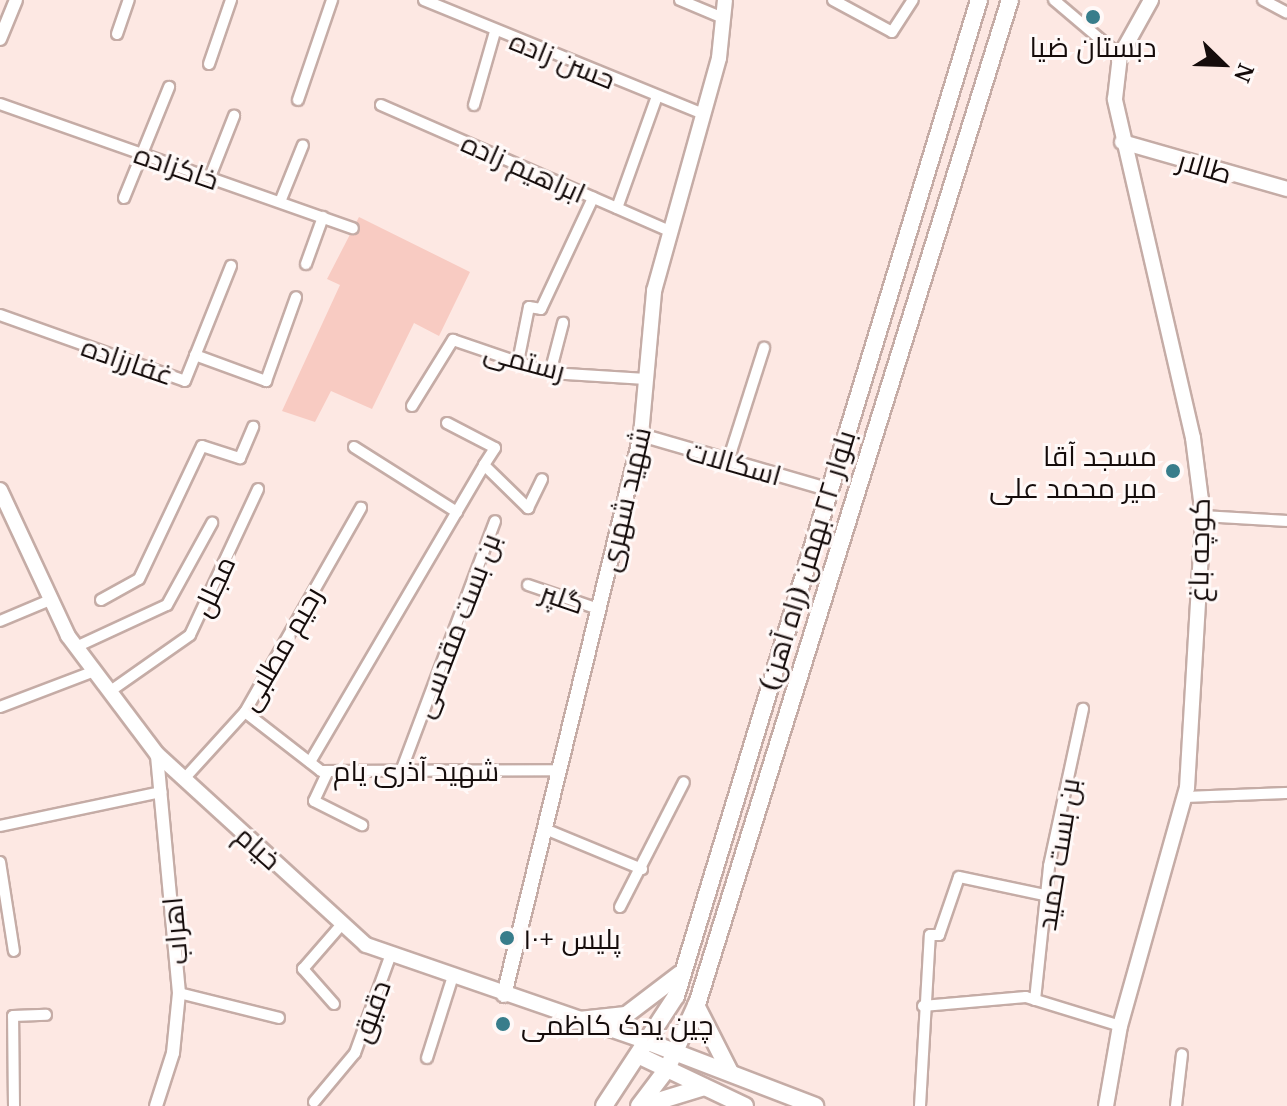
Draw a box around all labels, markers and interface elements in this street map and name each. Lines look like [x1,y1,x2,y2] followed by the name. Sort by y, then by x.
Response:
[1084,8,1102,26] marker: دبستان ضیا
[505,23,621,95] street label: حسن زاده
[1183,24,1263,104] north arrow
[1030,29,1156,63] place label: دبستان ضیا
[1228,60,1262,87] text: N
[457,125,591,209] street label: ابراهیم زاده
[130,136,224,196] street label: خاکزاده
[1174,142,1236,190] street label: طالار
[78,329,178,391] street label: غفارزاده
[481,333,569,387] street label: رستمی
[591,423,657,575] street label: شهید شهری
[750,426,862,694] street label: بلوار ۲۲ بهمن (راه آهن)
[682,432,786,492] street label: اسکالات
[989,438,1157,504] place label: مسجد آقا میر محمد علی
[1164,462,1182,480] marker: مسجد آقا میر محمد علی
[1180,498,1216,602] street label: کوچه باغ
[405,528,507,722] street label: بن بست مقدسی
[184,550,242,622] street label: مجلل
[537,574,589,620] street label: گلپر
[231,580,329,716] street label: رحیم مطلبی
[333,753,499,787] street label: شهید آذری یام
[1028,775,1086,933] street label: بن بست حمید
[229,818,289,876] street label: خیام
[154,896,194,966] street label: اهراب
[523,921,621,955] place label: پلیس +۱۰
[498,929,516,947] marker: پلیس +۱۰
[343,975,397,1047] street label: دقیق
[521,1007,714,1041] place label: چین یدک کاظمی
[492,1013,514,1035] marker: چین یدک کاظمی

